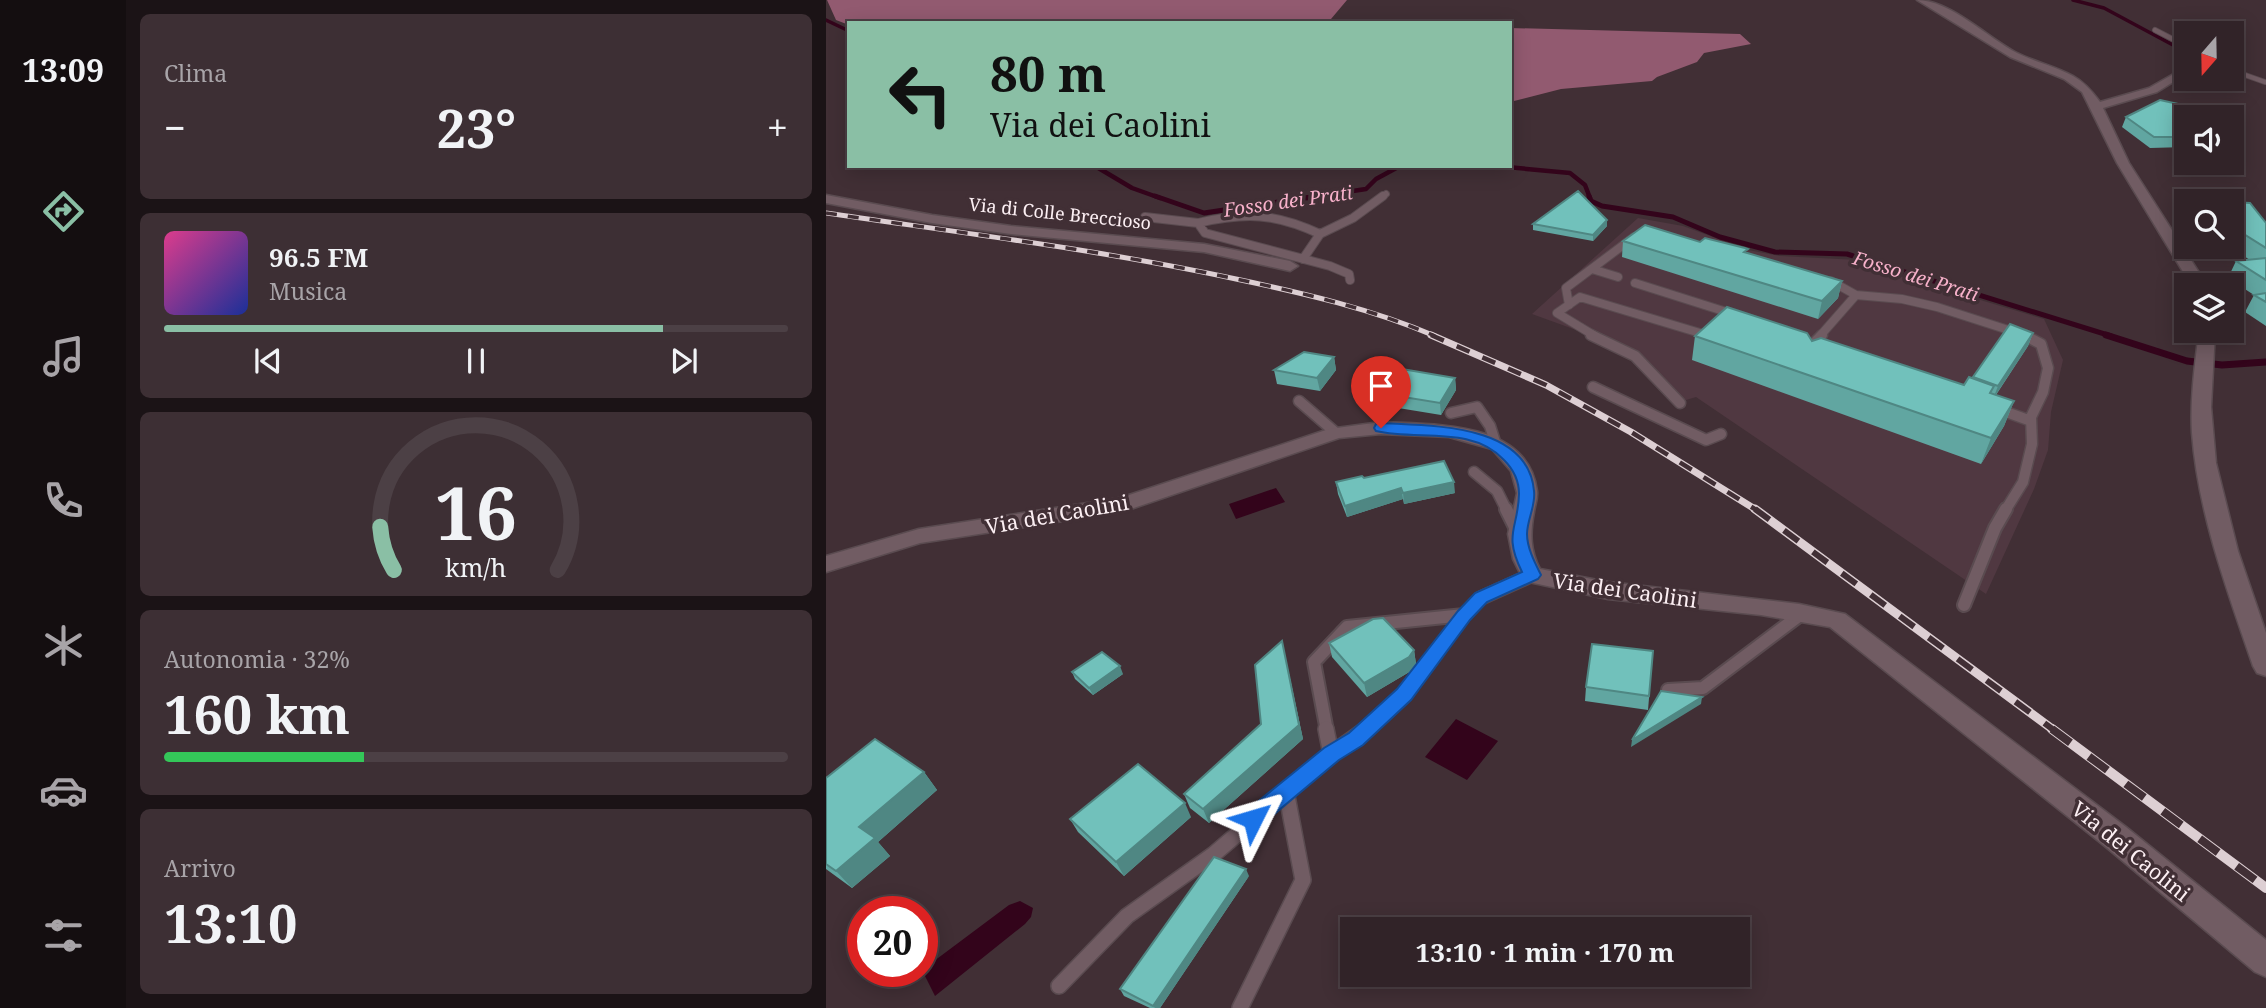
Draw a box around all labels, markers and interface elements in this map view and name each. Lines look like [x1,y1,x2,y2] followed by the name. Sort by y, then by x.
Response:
[2174,21,2244,91] north arrow
[2174,21,2244,343] map controls
[990,40,1106,106] text: 80 m
[22,48,104,91] text: 13:09
[875,49,966,140] icon: left
[164,57,227,89] text: Clima
[437,92,516,163] text: 23°
[164,101,186,153] text: −
[767,101,788,153] text: +
[990,103,1211,146] text: Via dei Caolini
[2174,105,2244,175] button: sound
[1221,179,1354,223] water label: Fosso dei Prati
[39,187,88,236] icon: directions
[2174,189,2244,259] button: search
[968,191,1152,235] street label: Via di Colle Breccioso
[269,239,368,275] text: 96.5 FM
[1849,244,1982,307] water label: Fosso dei Prati
[2174,273,2244,343] button: layers
[269,275,347,307] text: Musica
[39,332,88,381] icon: music
[249,342,287,380] icon: previous
[457,342,495,380] icon: pause
[665,342,703,380] icon: next
[1351,356,1411,428] pin
[1362,367,1400,405] icon: arrive
[435,462,517,561] text: 16
[39,476,88,525] icon: phone
[983,488,1131,540] street label: Via dei Caolini
[445,550,507,584] text: km/h
[1551,566,1699,614] street label: Via dei Caolini
[39,621,88,670] icon: climate
[164,643,350,675] text: Autonomia · 32%
[164,678,350,749] text: 160 km
[39,766,88,815] icon: car
[1216,782,1290,856] position arrow
[2066,795,2196,908] street label: Via dei Caolini
[164,852,236,884] text: Arrivo
[164,887,297,958] text: 13:10
[847,896,938,987] speed limit sign: 20
[39,911,88,960] icon: filters
[1415,934,1675,970] text: 13:10 · 1 min · 170 m

